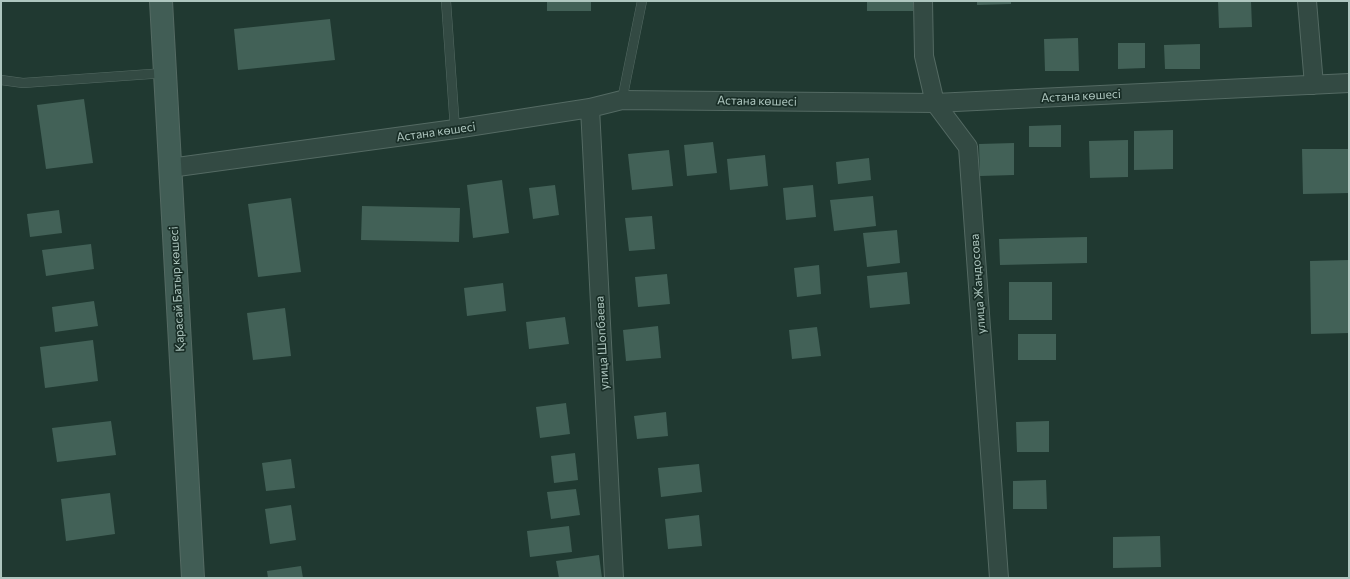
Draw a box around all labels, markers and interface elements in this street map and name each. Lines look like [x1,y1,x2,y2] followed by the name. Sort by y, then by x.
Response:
[1041,87,1121,105] street label: Астана көшесі
[717,93,797,109] street label: Астана көшесі
[395,119,477,145] street label: Астана көшесі
[167,226,187,352] street label: Қарасай Батыр көшесі
[967,233,989,335] street label: улица Жандосова
[592,296,612,390] street label: улица Шопбаева

